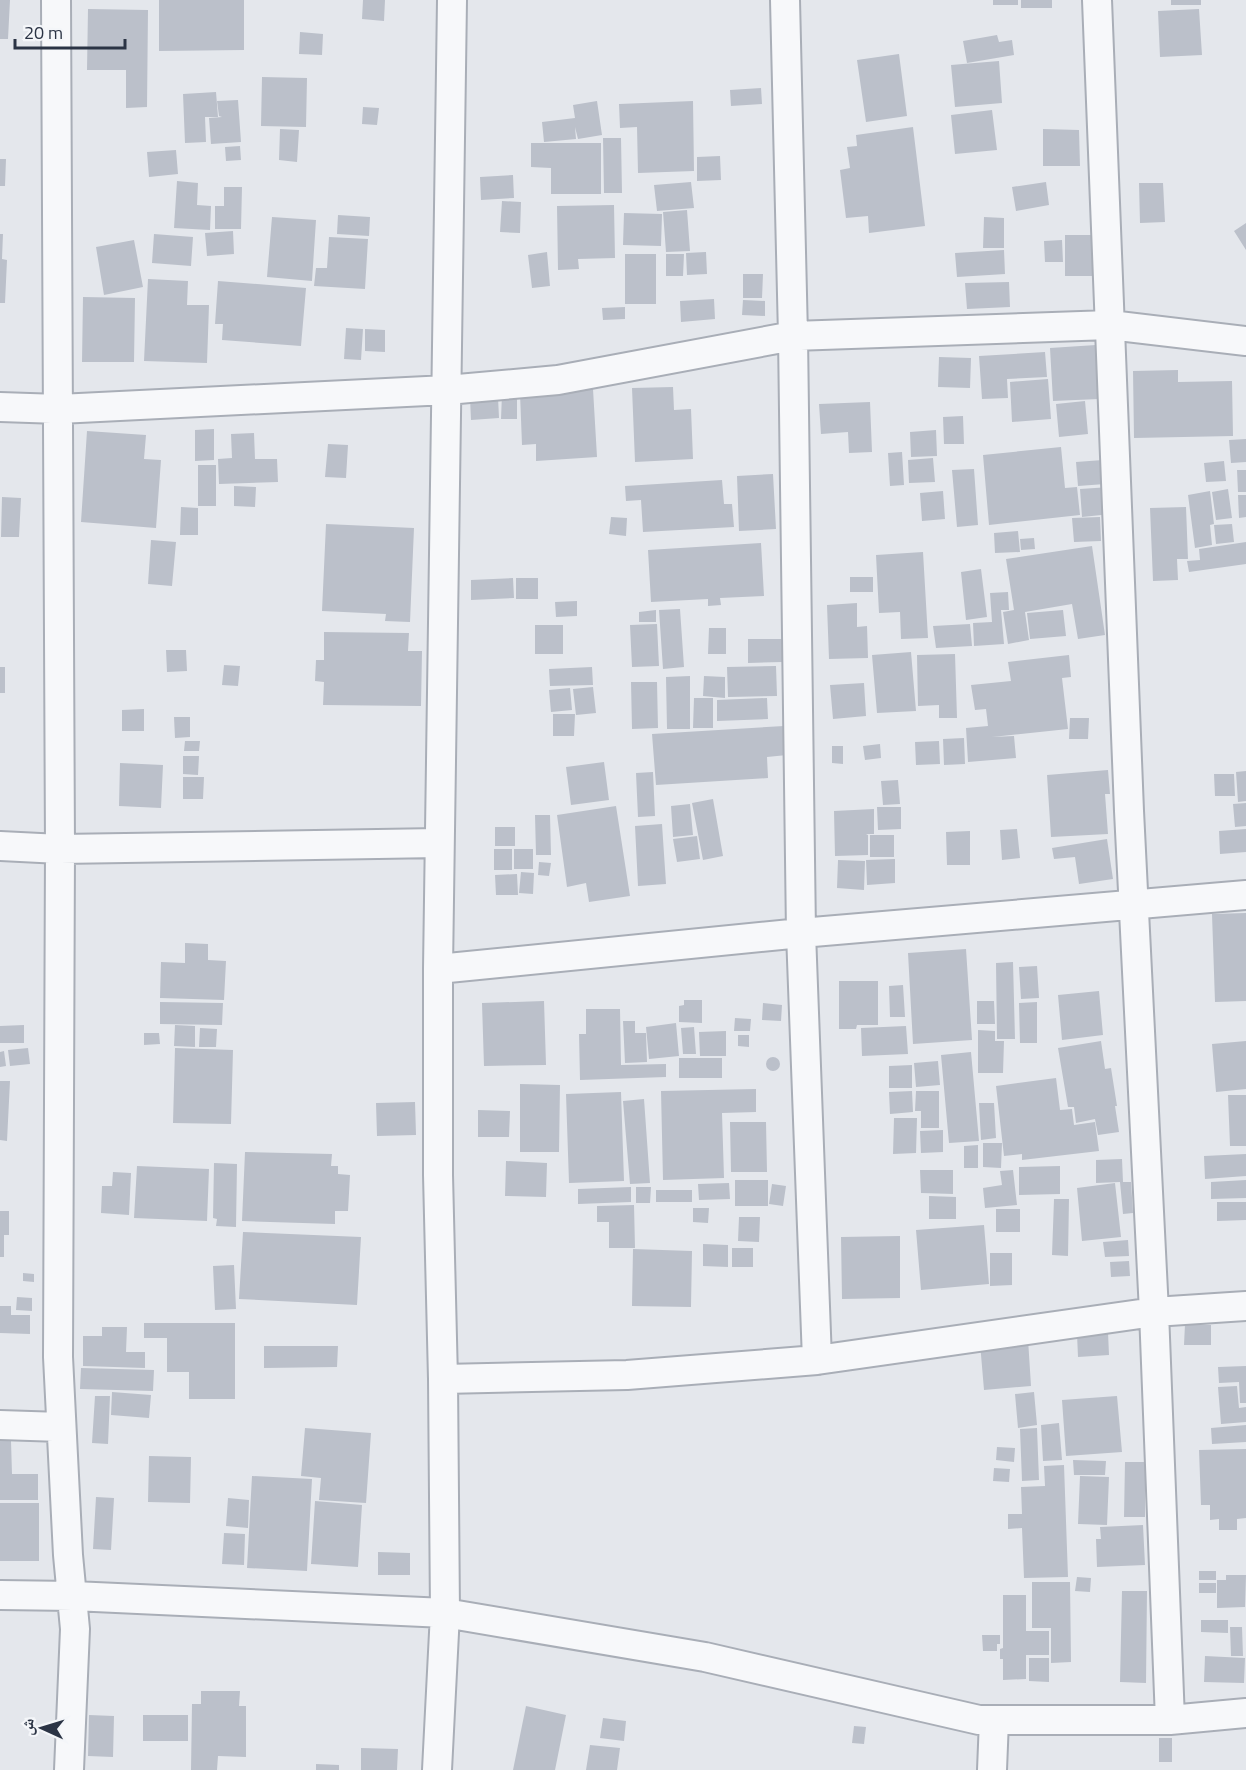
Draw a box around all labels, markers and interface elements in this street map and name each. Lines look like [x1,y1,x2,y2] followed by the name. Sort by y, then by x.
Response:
[15,12,124,50] scale bar
[24,19,63,46] text: 20 m
[12,1698,72,1758] north arrow
[14,1718,40,1736] text: ش

